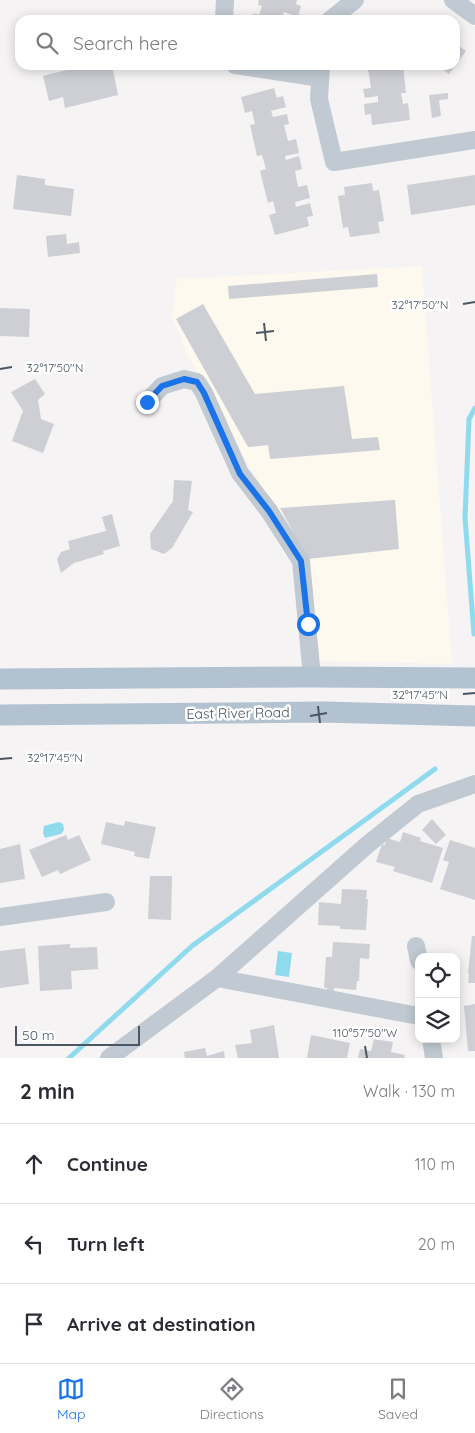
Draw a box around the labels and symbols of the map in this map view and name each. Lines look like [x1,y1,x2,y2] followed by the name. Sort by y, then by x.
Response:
[392,297,448,312] text: 32°17'50"N
[27,360,83,375] text: 32°17'50"N
[136,391,159,414] route end
[297,613,320,636] route start
[392,687,448,702] text: 32°17'45"N
[186,703,290,723] street label: East River Road
[27,750,83,765] text: 32°17'45"N
[15,1023,140,1046] scale bar
[333,1025,398,1040] text: 110°57'50"W

